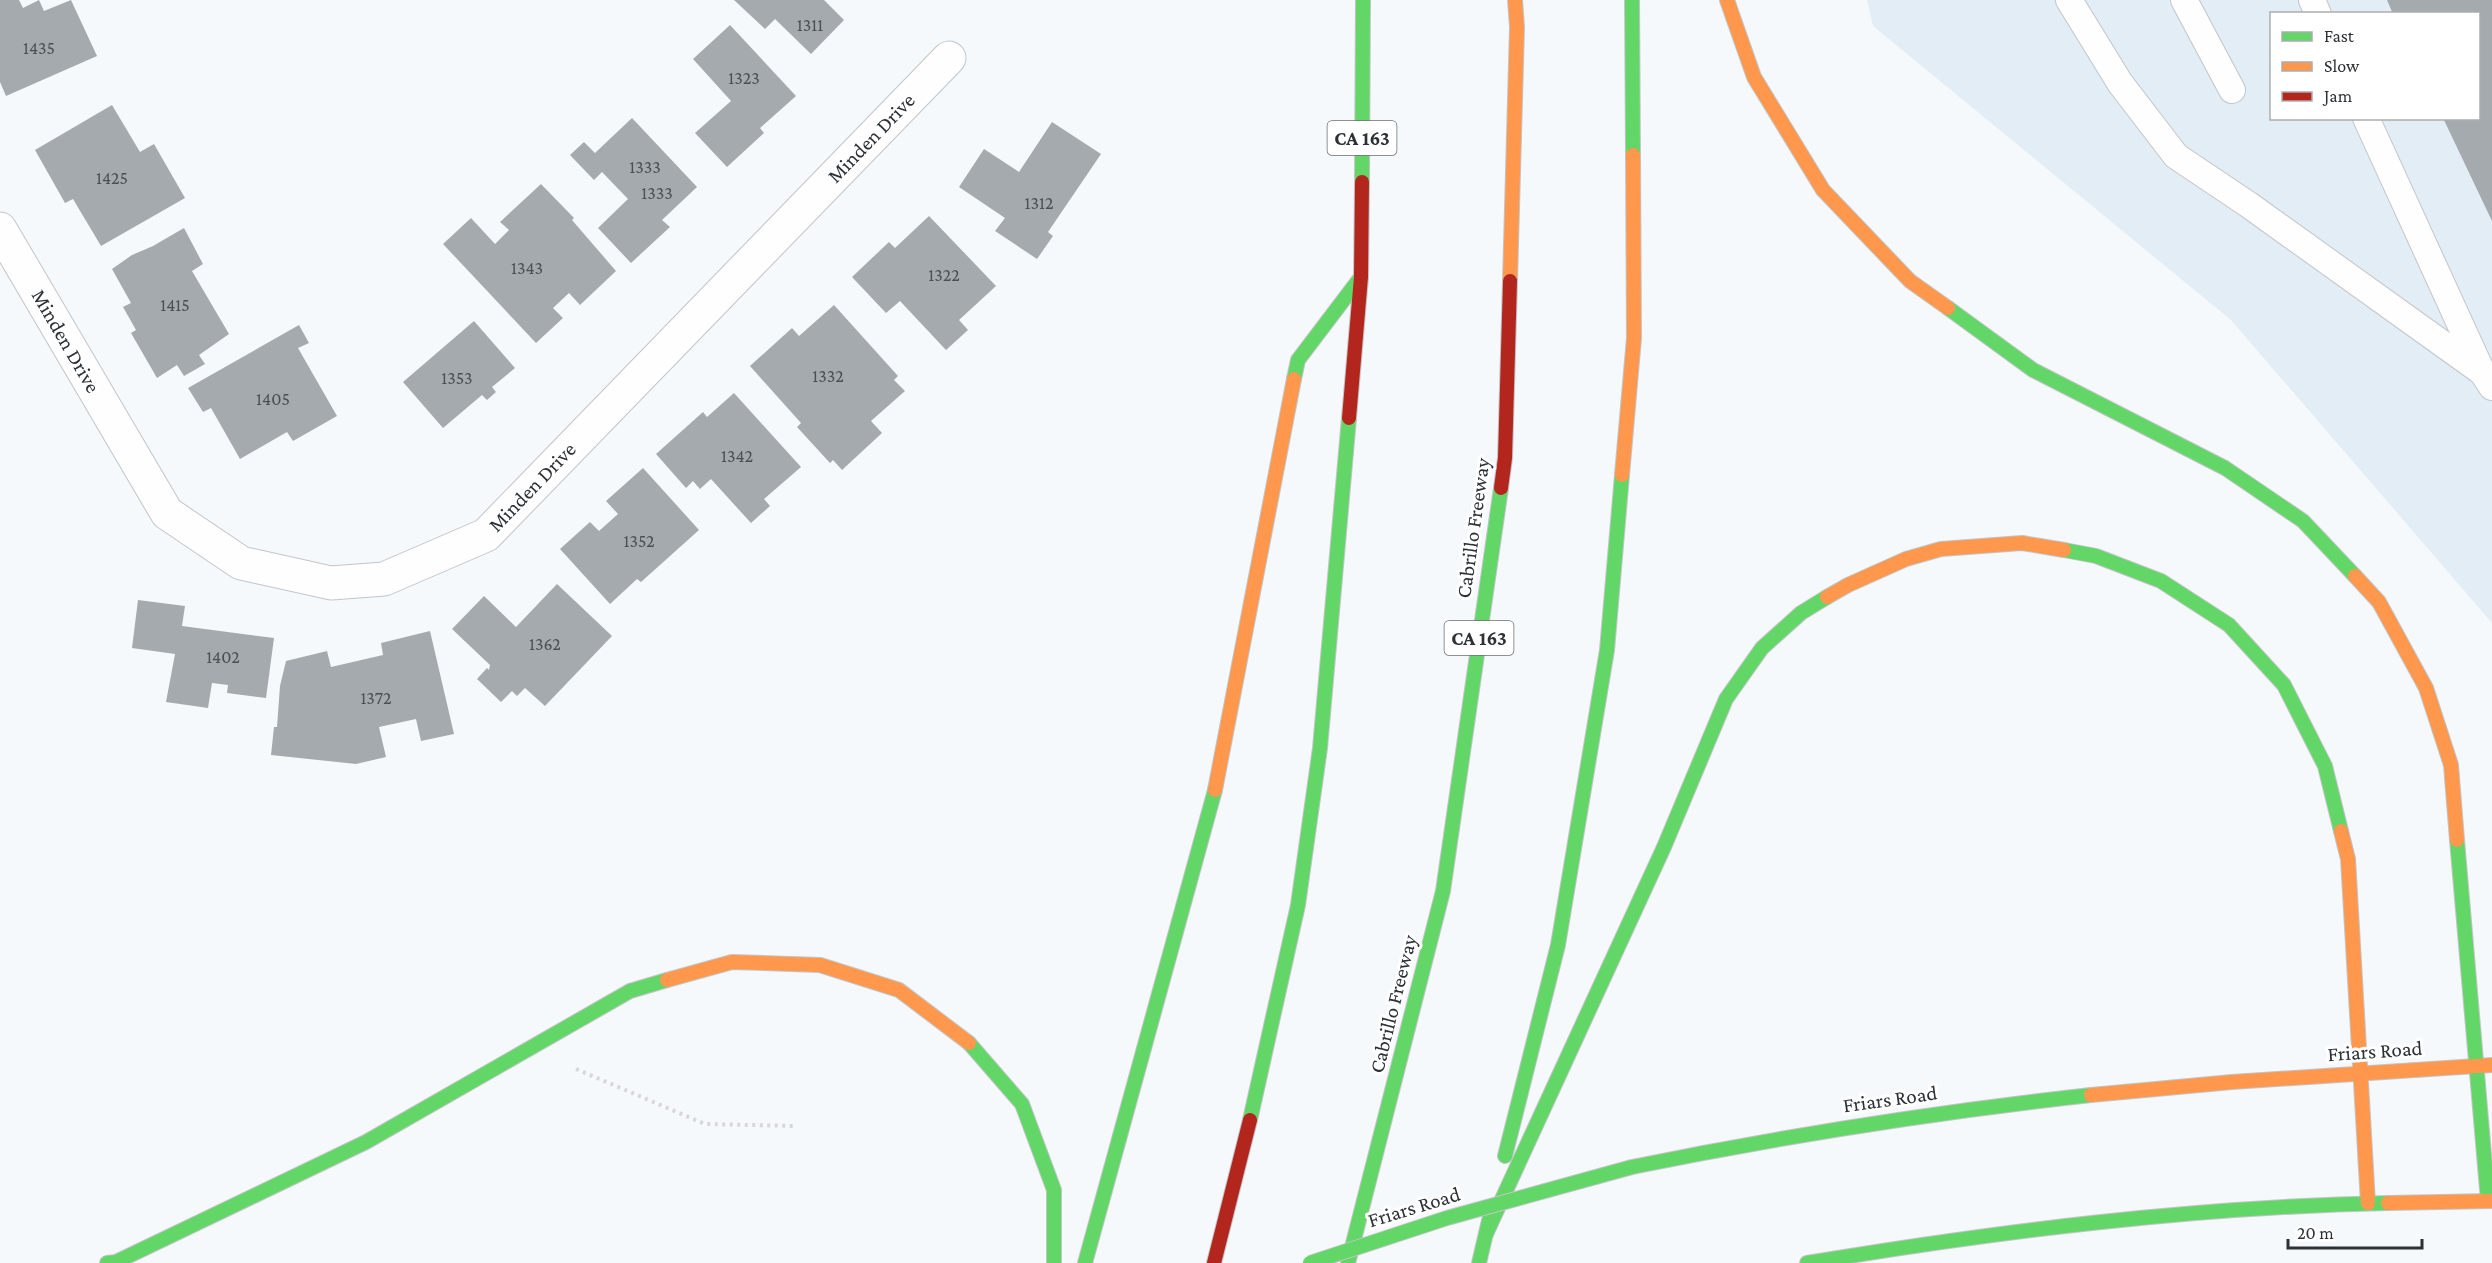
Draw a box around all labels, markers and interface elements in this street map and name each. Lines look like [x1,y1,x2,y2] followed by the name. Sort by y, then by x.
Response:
[2270,12,2480,120] legend
[797,15,823,35] house number: 1311
[2324,26,2355,46] text: Fast
[23,38,55,58] house number: 1435
[2324,56,2360,76] text: Slow
[728,68,760,88] house number: 1323
[2322,86,2353,106] text: Jam
[822,88,920,188] street label: Minden Drive
[1328,121,1396,155] road number: CA 163
[629,157,661,177] house number: 1333
[96,168,128,188] house number: 1425
[641,183,673,203] house number: 1333
[1024,193,1054,213] house number: 1312
[511,258,543,278] house number: 1343
[928,265,960,285] house number: 1322
[27,285,105,397] street label: Minden Drive
[160,295,190,315] house number: 1415
[812,366,844,386] house number: 1332
[441,368,473,388] house number: 1353
[256,389,290,409] house number: 1405
[483,437,581,537] street label: Minden Drive
[721,446,753,466] house number: 1342
[1451,456,1495,600] street label: Cabrillo Freeway
[623,531,655,551] house number: 1352
[1444,621,1514,655] road number: CA 163
[529,634,561,654] house number: 1362
[206,647,240,667] house number: 1402
[360,688,392,708] house number: 1372
[1364,932,1422,1076] street label: Cabrillo Freeway
[2327,1036,2423,1066] street label: Friars Road
[1841,1081,1939,1117] street label: Friars Road
[1365,1182,1463,1232] street label: Friars Road
[2288,1212,2422,1250] scale bar
[2297,1223,2334,1243] text: 20 m

